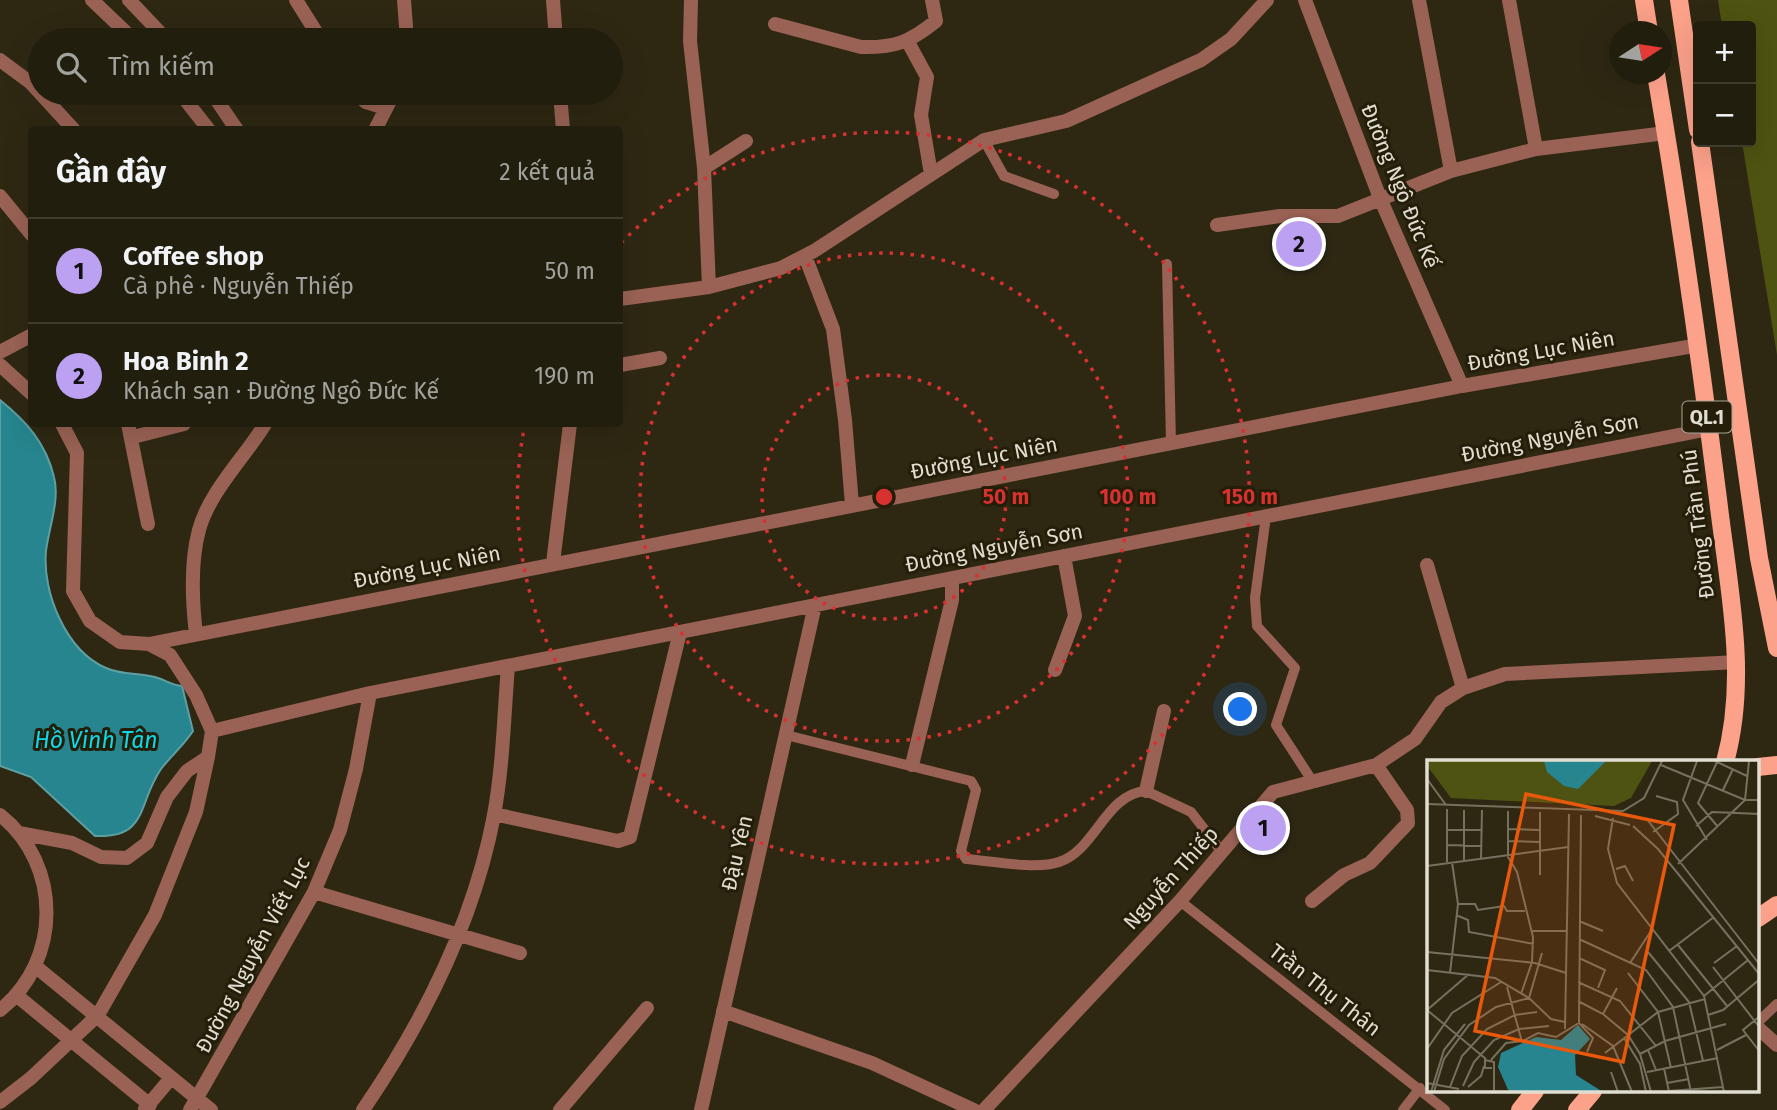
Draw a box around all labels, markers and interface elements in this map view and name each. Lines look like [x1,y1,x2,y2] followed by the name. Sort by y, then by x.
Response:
[1609,21,1672,84] north arrow
[1693,21,1756,147] map controls
[1693,21,1756,84] button: +
[28,28,623,105] search box
[52,48,90,86] icon: search
[108,51,215,82] text: Tìm kiếm
[1693,84,1756,147] button: −
[1355,100,1445,273] street label: Đường Ngô Đức Kế
[56,154,166,190] text: Gần đây
[499,158,595,186] text: 2 kết quả
[1276,218,1322,270] pin: 2
[123,241,264,272] text: Coffee shop
[74,257,84,285] text: 1
[545,257,595,285] text: 50 m
[123,272,354,300] text: Cà phê · Nguyễn Thiếp
[1465,325,1617,377] street label: Đường Lục Niên
[123,346,249,377] text: Hoa Binh 2
[73,362,85,390] text: 2
[534,362,595,390] text: 190 m
[123,377,439,405] text: Khách sạn · Đường Ngô Đức Kế
[1682,402,1732,432] road number: QL.1
[1459,408,1641,468] street label: Đường Nguyễn Sơn
[908,431,1060,485] street label: Đường Lục Niên
[1676,448,1720,600] street label: Đường Trần Phú
[983,484,1029,510] text: 50 m
[1099,484,1157,510] text: 100 m
[1222,484,1278,510] text: 150 m
[872,485,896,509] centre of rings
[903,518,1085,578] street label: Đường Nguyễn Sơn
[351,540,503,594] street label: Đường Lục Niên
[1223,692,1257,726] your location
[34,726,158,754] water label: Hồ Vinh Tân
[1427,760,1760,1092] inset map
[1240,802,1286,854] pin: 1
[716,813,758,893] street label: Đậu Yên
[1118,821,1224,935] street label: Nguyễn Thiếp
[190,852,316,1058] street label: Đường Nguyễn Viết Lục
[1264,938,1386,1042] street label: Trần Thụ Thân

